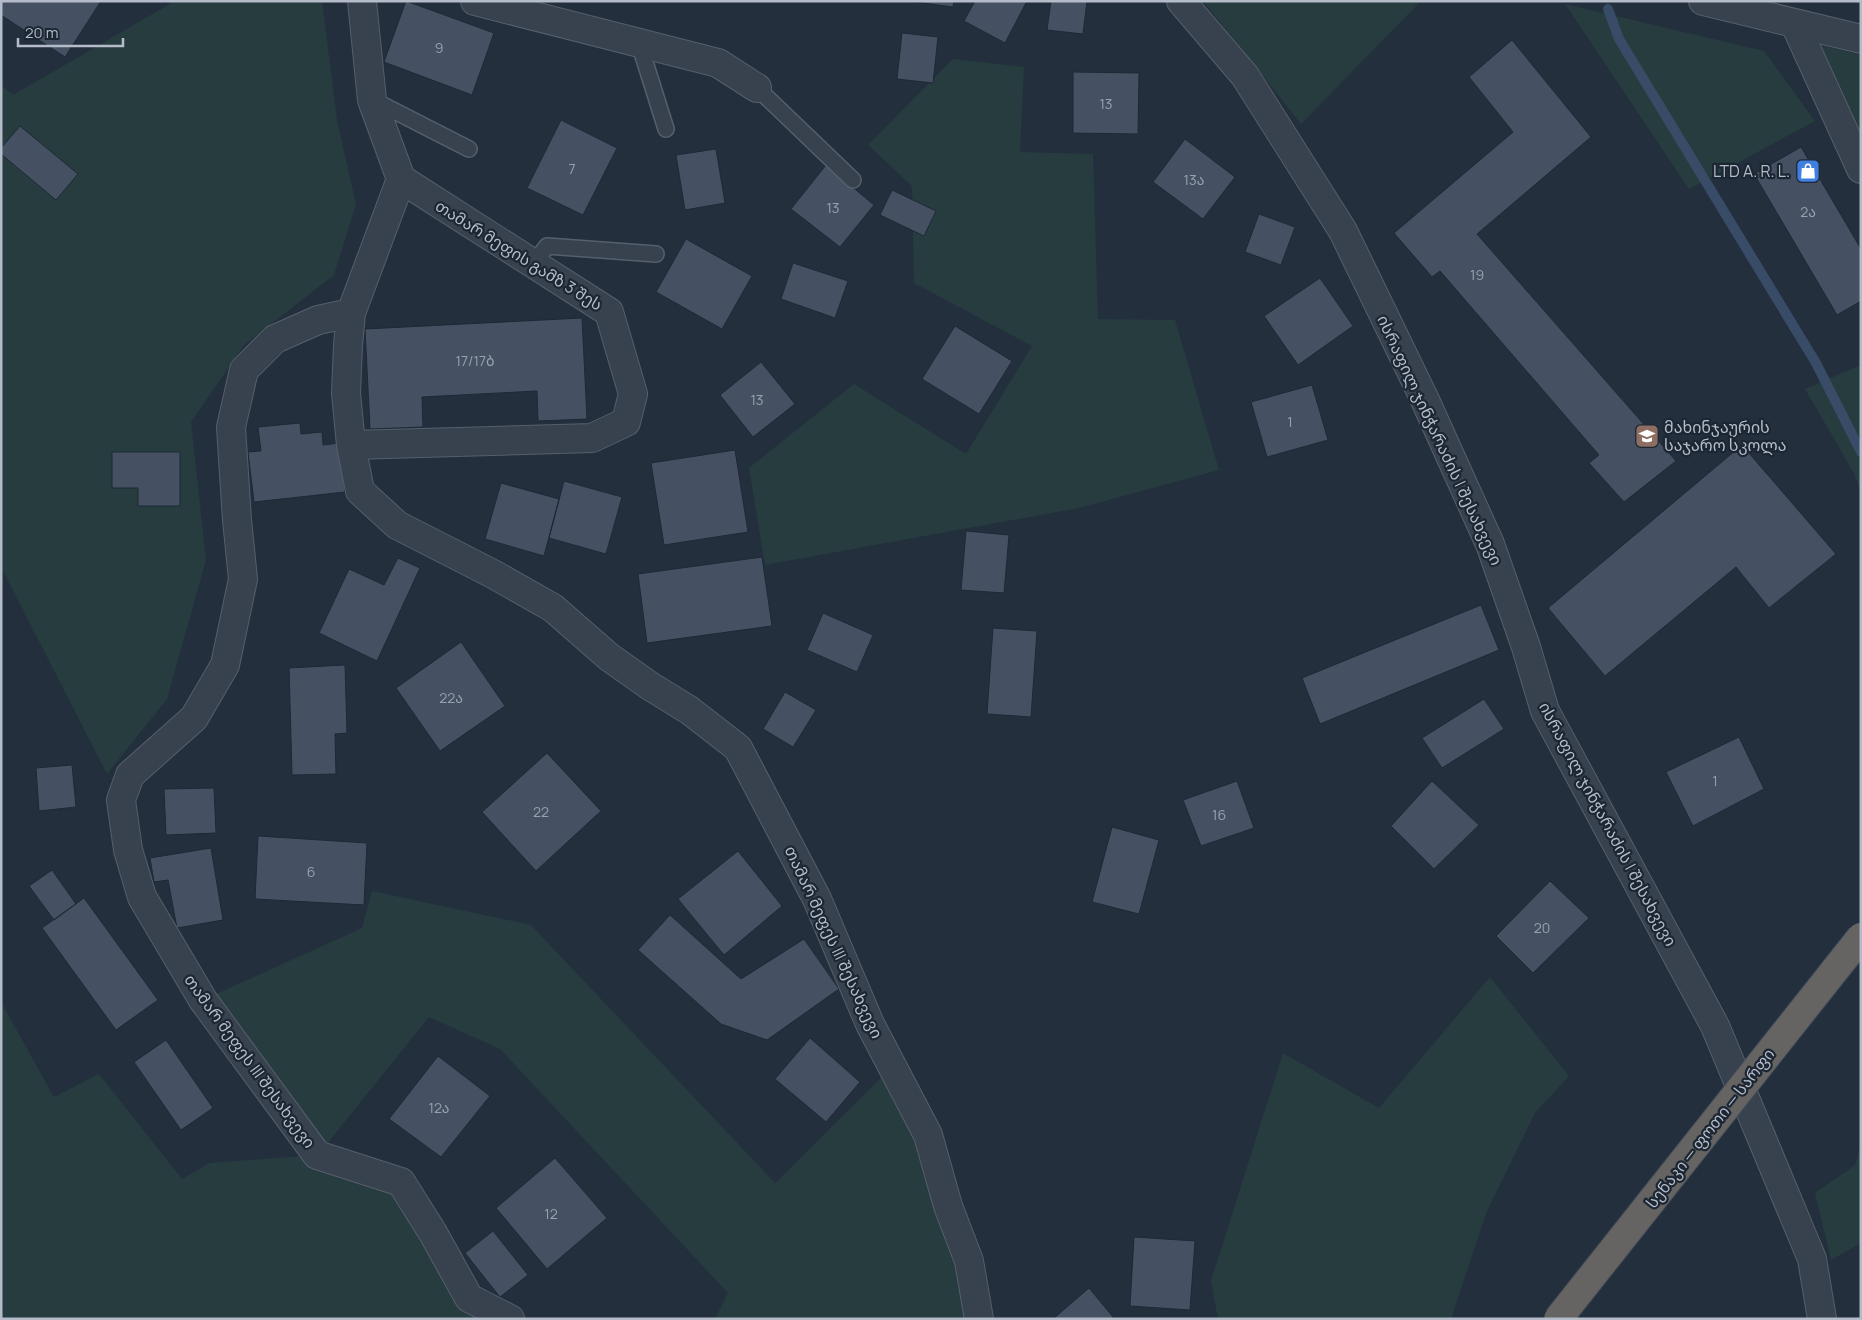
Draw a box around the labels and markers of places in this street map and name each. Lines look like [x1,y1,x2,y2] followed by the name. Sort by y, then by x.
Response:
[1795,158,1821,184] shop icon: LTD A. R. L.
[1713,160,1790,182] place label: LTD A. R. L.
[1664,416,1787,456] place label: მახინჯაურის საჯარო სკოლა
[1634,423,1660,449] school or university icon: მახინჯაურის საჯარო სკოლა

